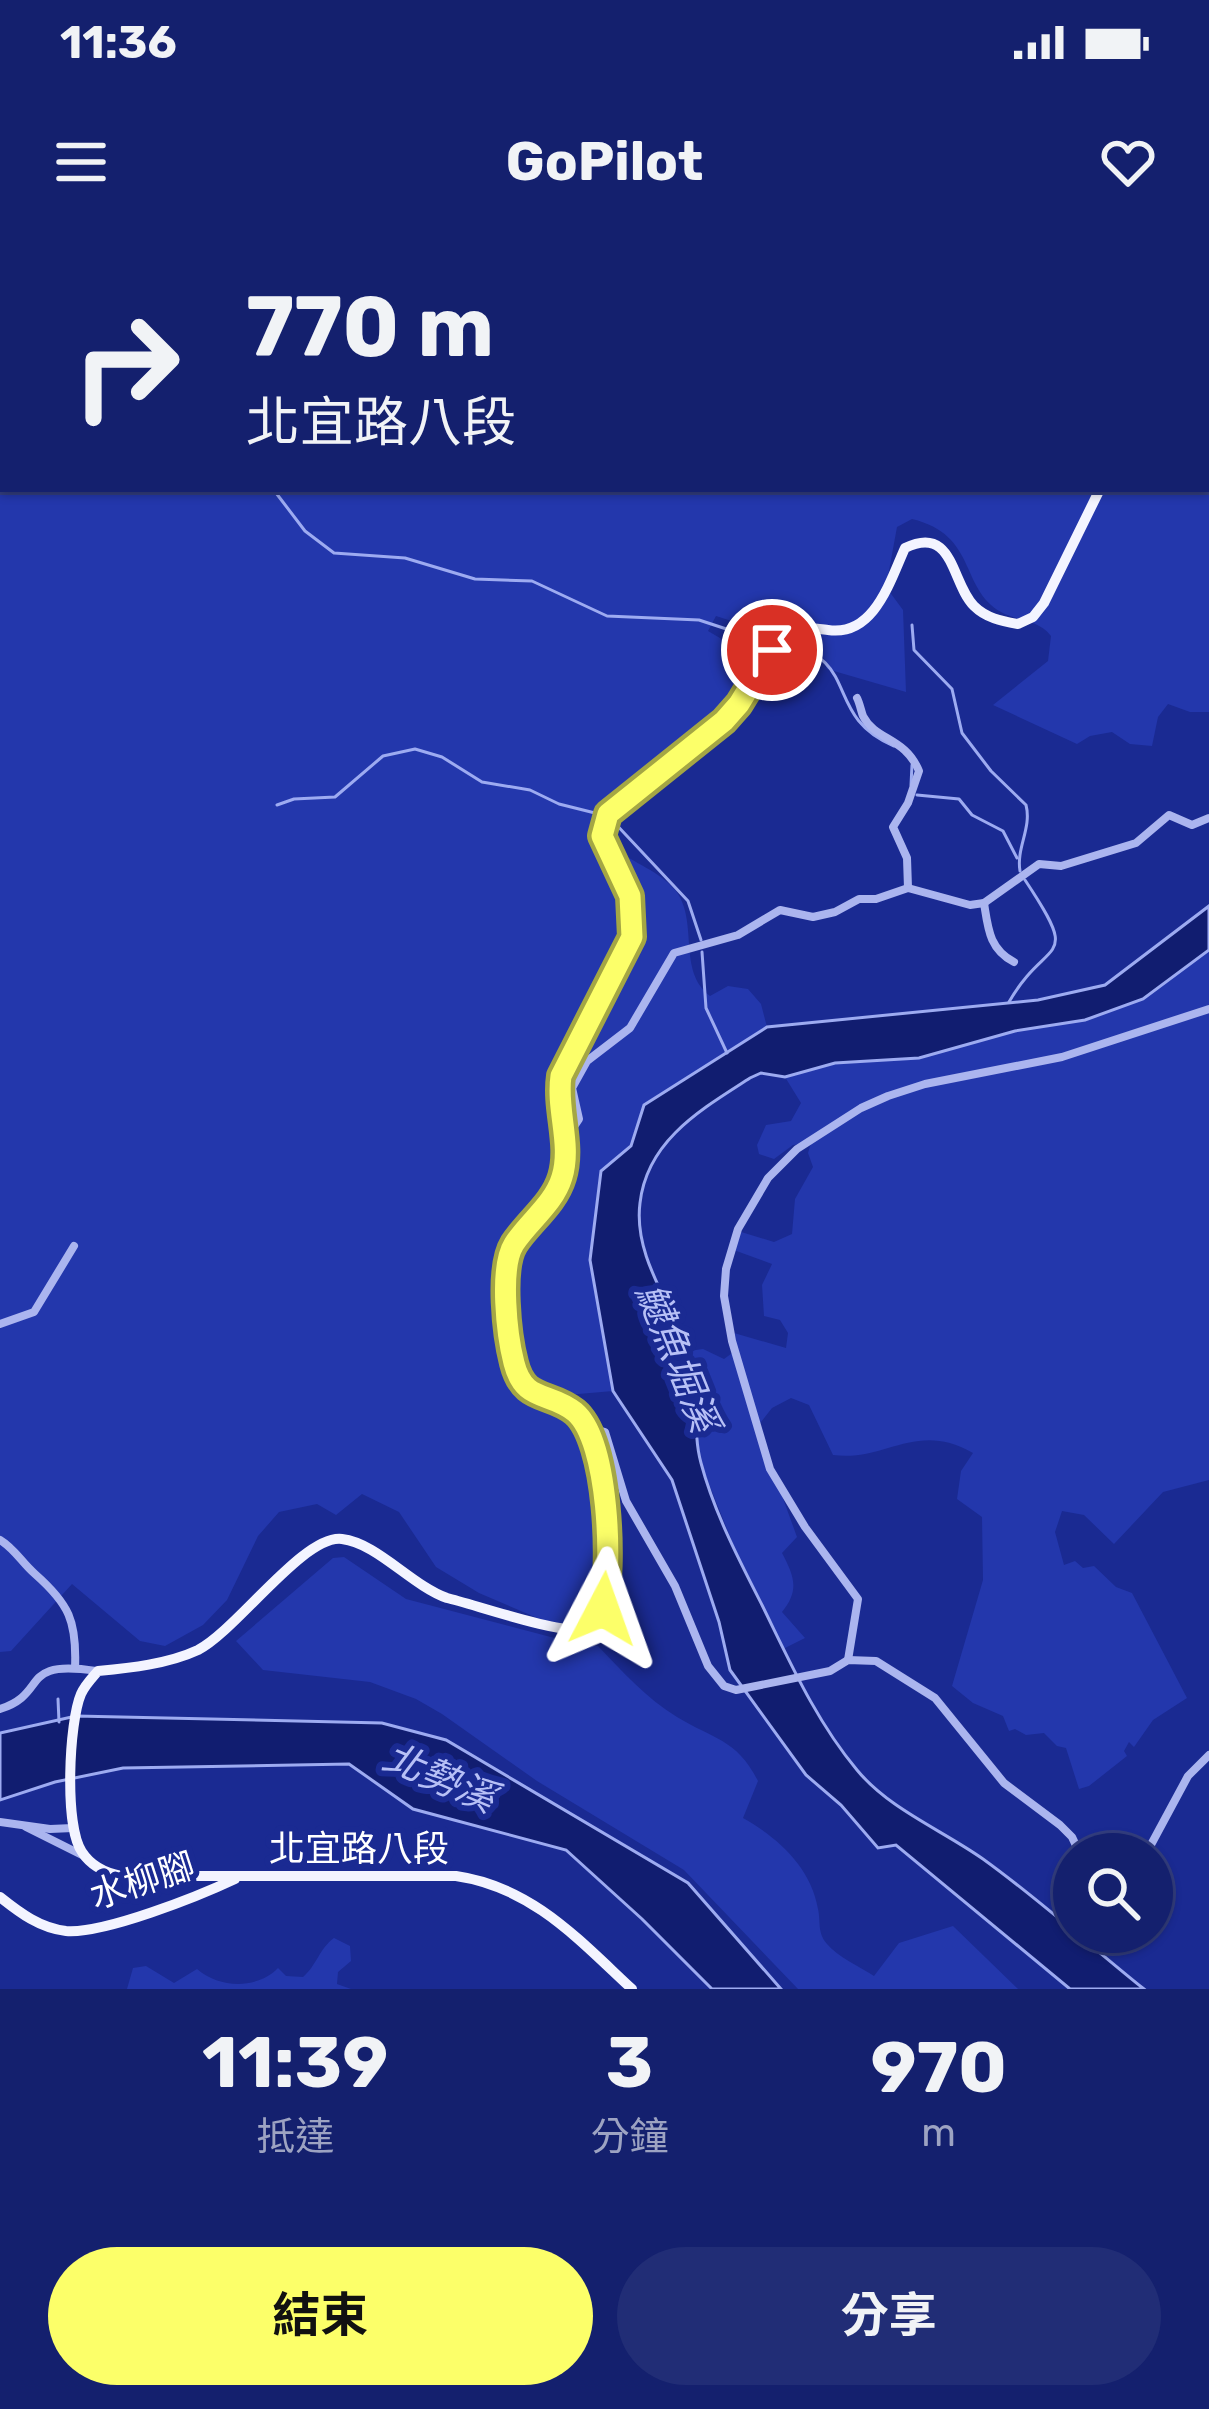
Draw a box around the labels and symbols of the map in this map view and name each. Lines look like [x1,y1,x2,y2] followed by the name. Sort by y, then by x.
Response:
[721,599,823,701] pin
[627,1276,729,1443] water label: 𩻸魚堀溪
[540,1546,666,1672] position arrow
[377,1734,507,1824] water label: 北勢溪
[269,1827,449,1870] street label: 北宜路八段
[84,1843,200,1918] street label: 水柳腳

